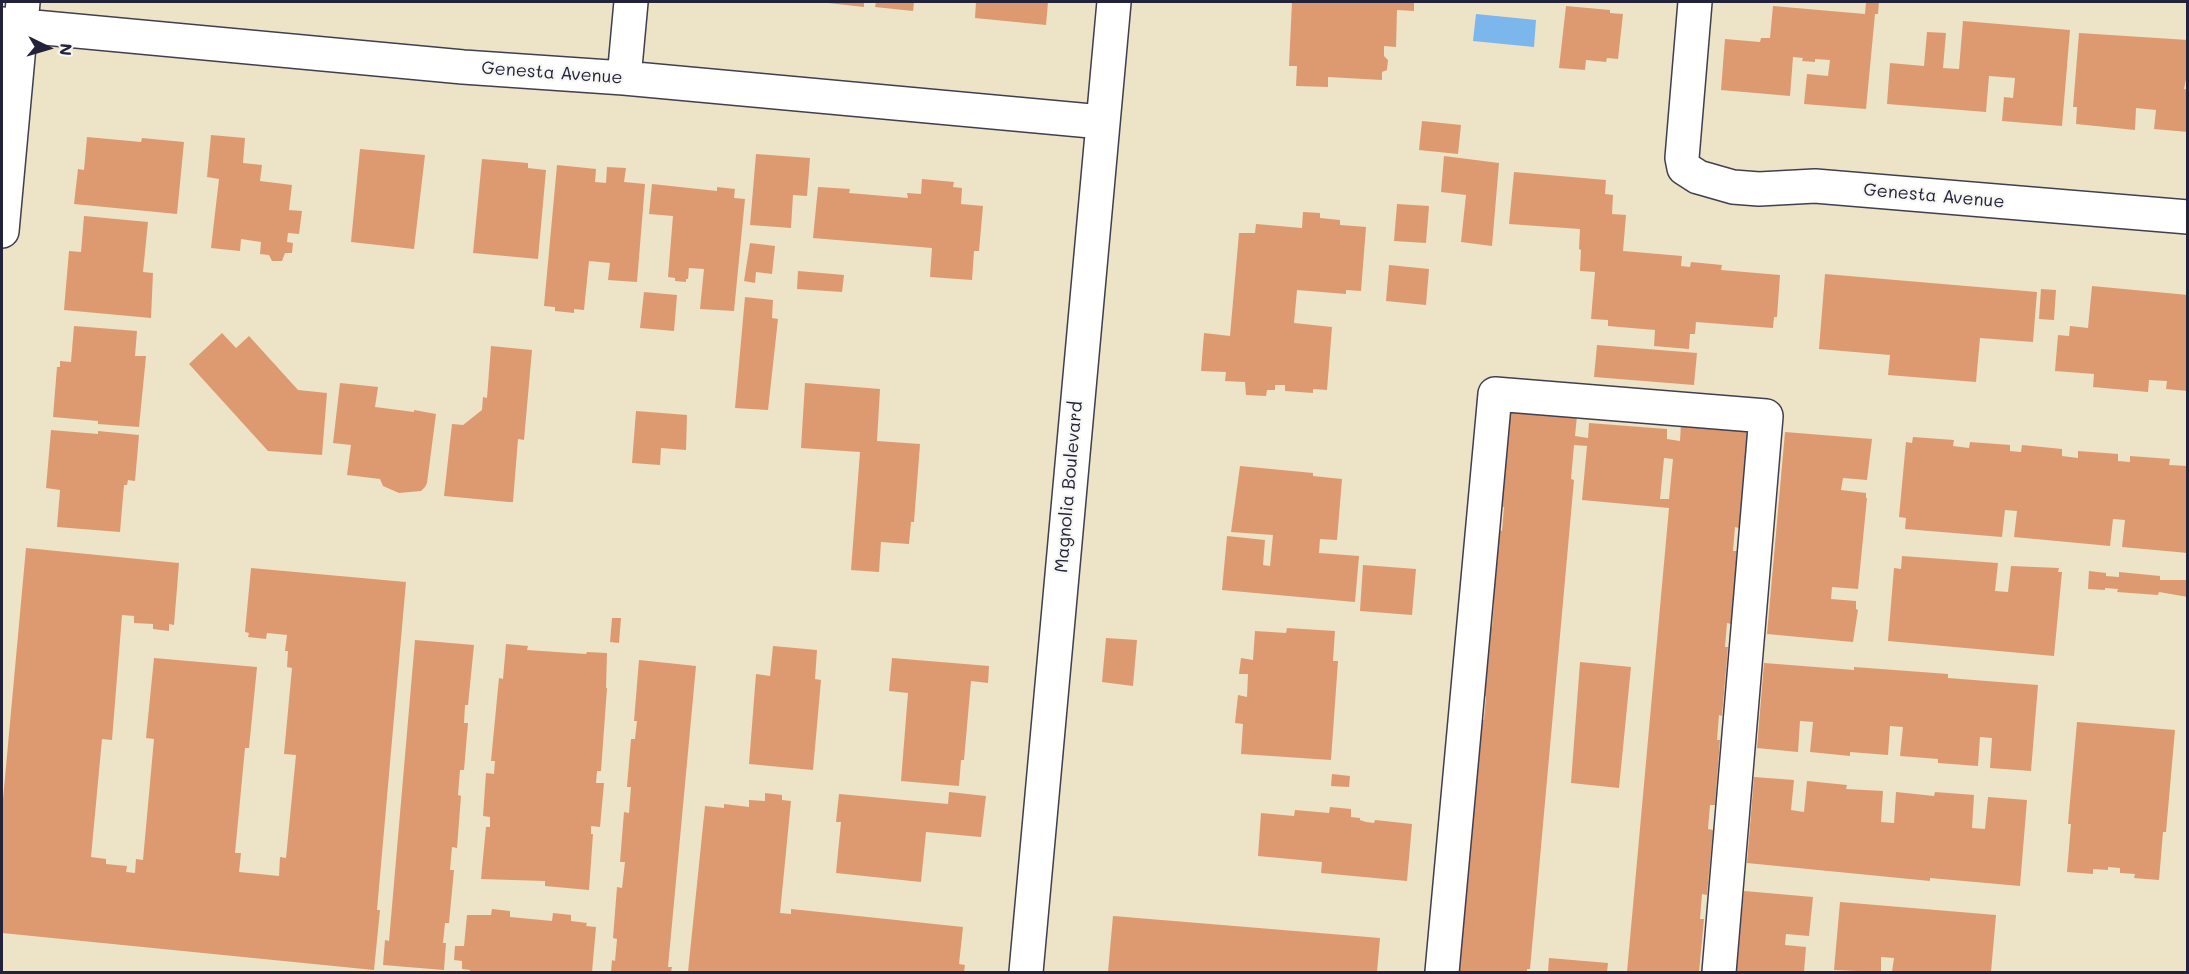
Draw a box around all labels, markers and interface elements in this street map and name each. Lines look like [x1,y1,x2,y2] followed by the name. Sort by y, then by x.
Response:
[18,18,78,78] north arrow
[55,43,77,57] text: N
[481,57,623,89] street label: Genesta Avenue
[1863,179,2005,213] street label: Genesta Avenue
[1051,400,1087,574] street label: Magnolia Boulevard

